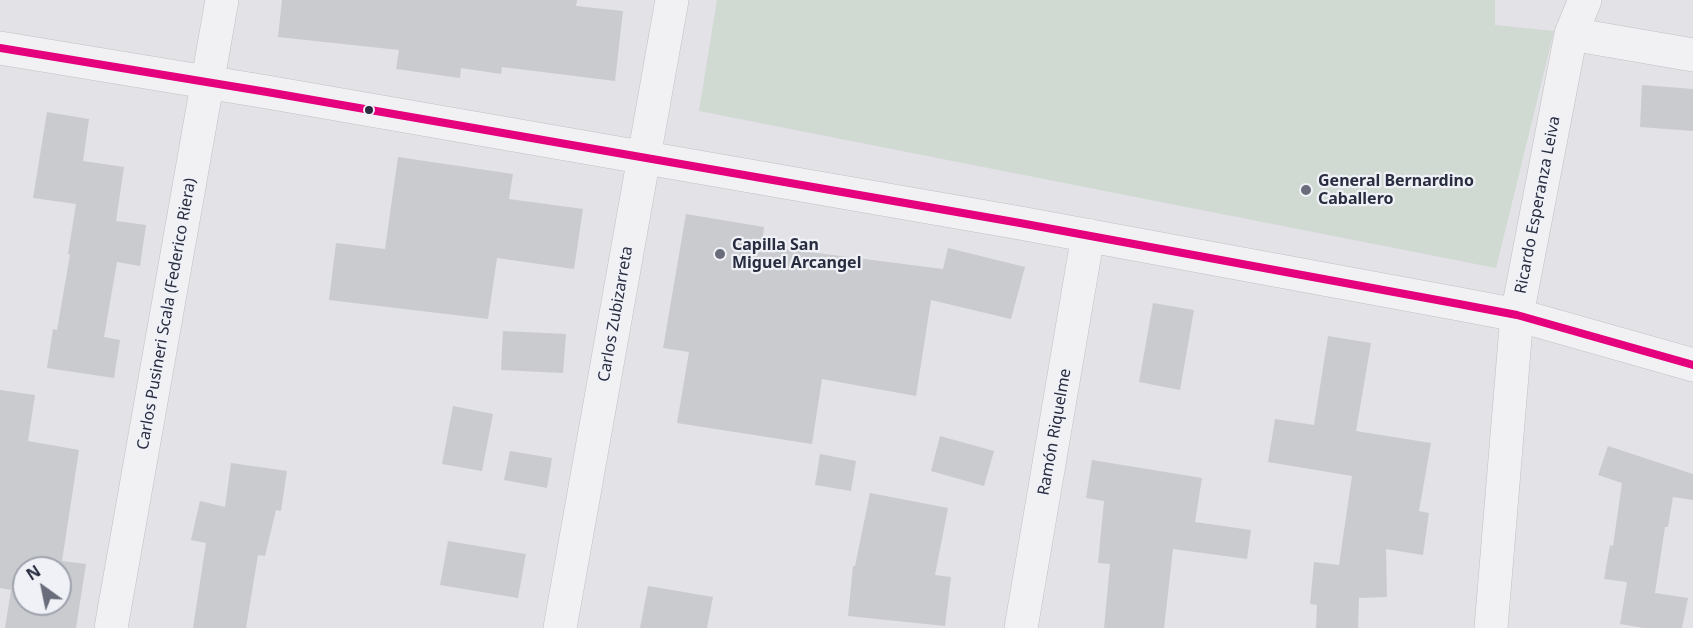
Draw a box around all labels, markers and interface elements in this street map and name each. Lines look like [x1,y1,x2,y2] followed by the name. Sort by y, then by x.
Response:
[363,104,375,116] unlabelled marker
[1511,115,1565,295] street label: Ricardo Esperanza Leiva
[1318,171,1474,209] place label: General Bernardino Caballero
[134,177,200,451] street label: Carlos Pusineri Scala (Federico Riera)
[1299,183,1313,197] marker: General Bernardino Caballero
[732,235,861,273] place label: Capilla San Miguel Arcangel
[595,245,637,383] street label: Carlos Zubizarreta
[713,247,727,261] marker: Capilla San Miguel Arcangel
[1034,367,1076,497] street label: Ramón Riquelme
[12,556,72,616] north arrow
[22,560,45,585] text: N

